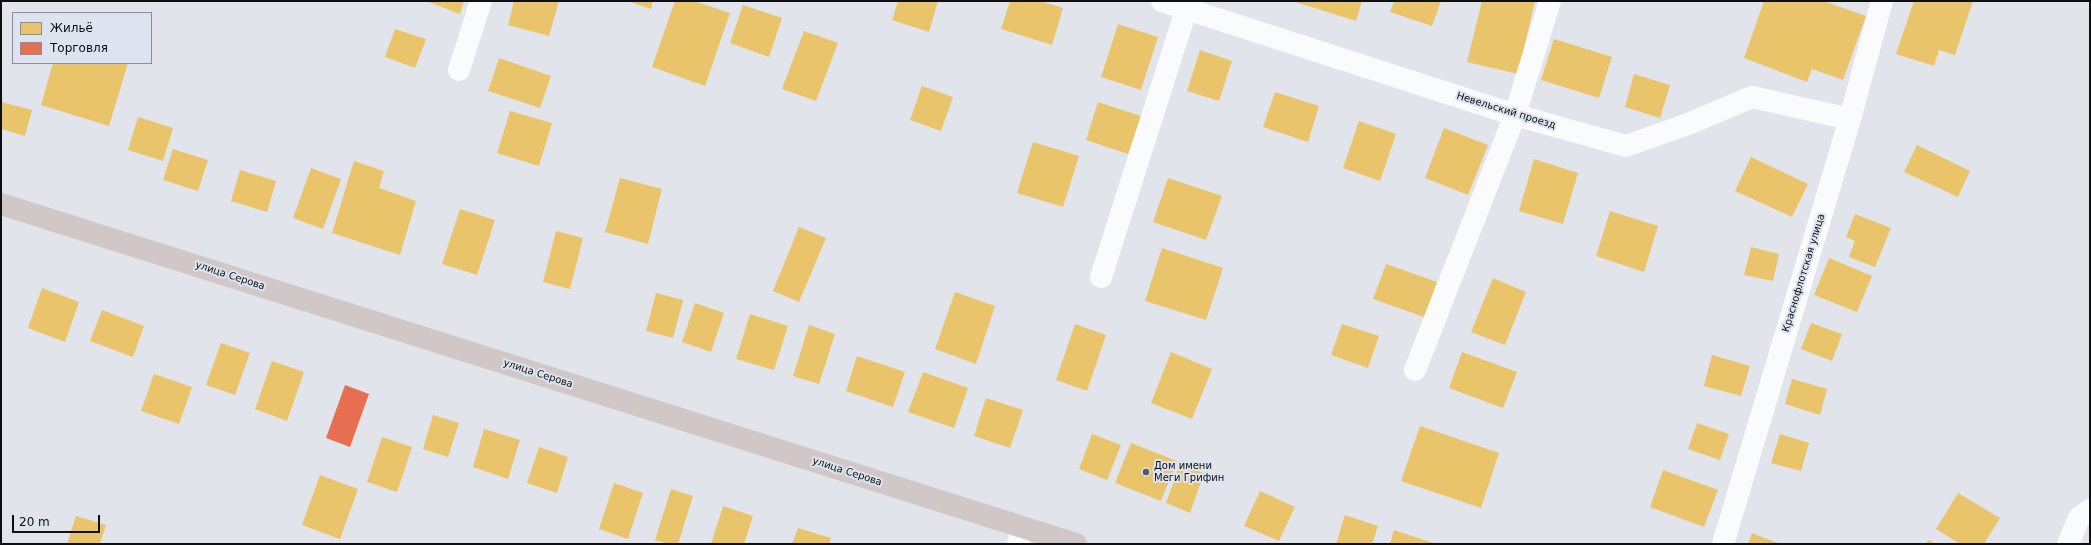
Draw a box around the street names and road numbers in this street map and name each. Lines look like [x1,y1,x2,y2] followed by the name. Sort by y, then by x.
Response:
[1455,90,1557,132] street label: Невельский проезд
[1780,212,1828,334] street label: Краснофлотская улица
[194,259,266,293] street label: улица Серова
[502,357,574,391] street label: улица Серова
[811,455,883,489] street label: улица Серова

